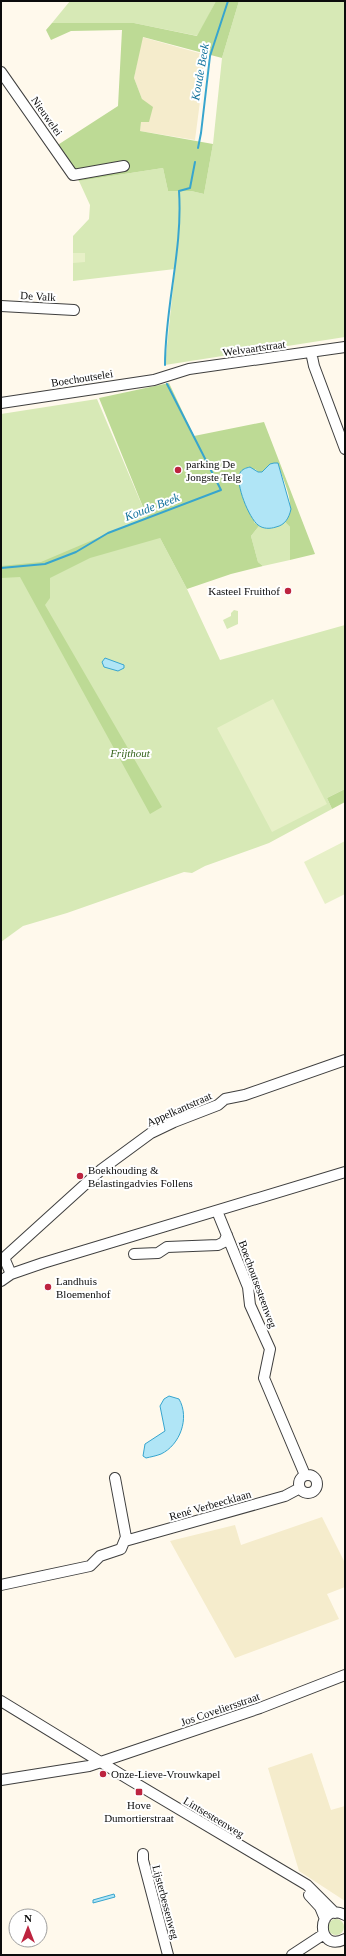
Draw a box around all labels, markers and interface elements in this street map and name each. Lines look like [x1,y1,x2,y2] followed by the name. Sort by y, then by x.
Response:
[188,42,212,103] water label: Koude Beek
[29,94,65,138] street label: Nieuwelei
[20,289,57,303] street label: De Valk
[222,338,286,358] street label: Welvaartstraat
[50,367,114,389] street label: Boechoutselei
[186,458,241,483] place label: parking De Jongste Telg
[173,465,183,475] marker: parking De Jongste Telg
[122,490,182,524] water label: Koude Beek
[208,585,280,597] place label: Kasteel Fruithof
[283,586,293,596] marker: Kasteel Fruithof
[109,747,151,759] park label: Frijthout
[145,1089,213,1129] street label: Appelkantstraat
[88,1164,193,1189] place label: Boekhouding & Belastingadvies Follens
[75,1171,85,1181] marker: Boekhouding & Belastingadvies Follens
[237,1239,280,1330] street label: Boechoutsesteenweg
[56,1275,111,1300] place label: Landhuis Bloemenhof
[43,1282,53,1292] marker: Landhuis Bloemenhof
[168,1487,253,1522] street label: René Verbeecklaan
[179,1690,261,1728] street label: Jos Coveliersstraat
[111,1768,220,1780] place label: Onze-Lieve-Vrouwkapel
[98,1769,108,1779] marker: Onze-Lieve-Vrouwkapel
[134,1787,144,1797] marker: Hove Dumortierstraat
[182,1794,247,1840] street label: Lintsesteenweg
[104,1799,174,1824] place label: Hove Dumortierstraat
[150,1864,182,1941] street label: Lijsterbessenweg
[8,1908,48,1948] north arrow
[24,1912,32,1924] text: N

